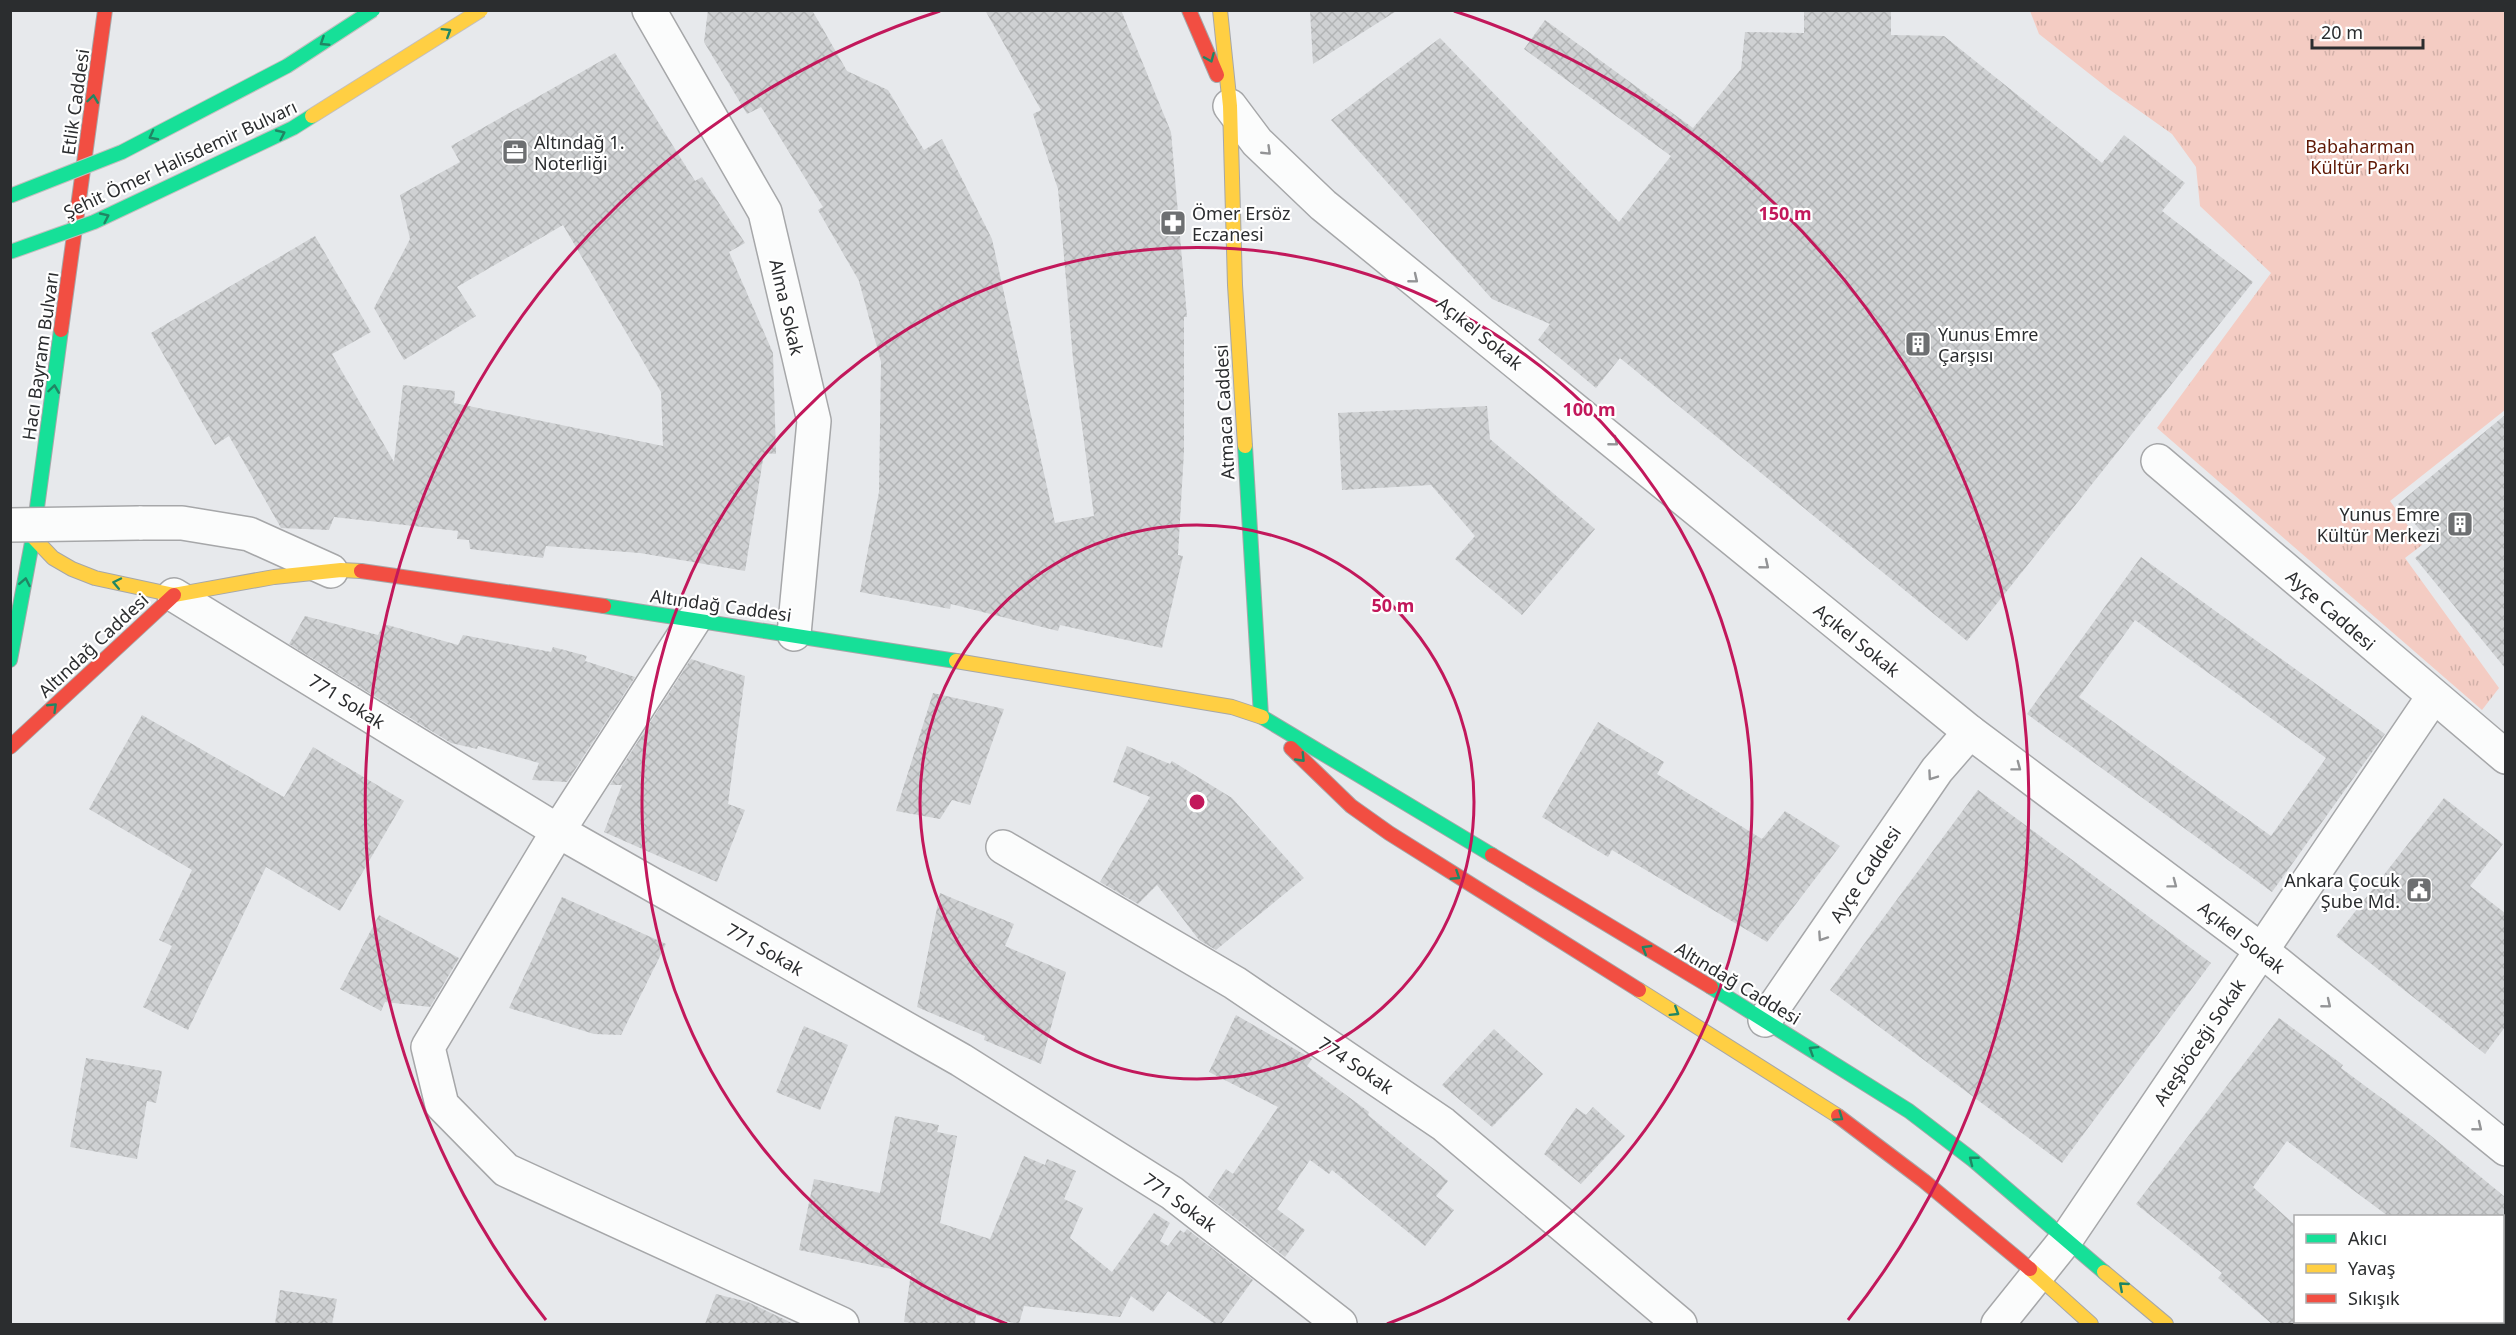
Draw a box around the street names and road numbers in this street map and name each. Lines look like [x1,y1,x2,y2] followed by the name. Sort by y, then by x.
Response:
[56,47,94,157] street label: Etlik Caddesi
[59,94,301,224] street label: Şehit Ömer Halisdemir Bulvarı
[764,257,810,358] street label: Alma Sokak
[16,270,64,442] street label: Hacı Bayram Bulvarı
[1432,291,1528,375] street label: Açıkel Sokak
[1208,344,1240,480] street label: Atmaca Caddesi
[2281,564,2381,656] street label: Ayçe Caddesi
[649,583,793,627] street label: Altındağ Caddesi
[33,588,153,702] street label: Altındağ Caddesi
[1809,598,1905,682] street label: Açıkel Sokak
[304,668,390,734] street label: 771 Sokak
[1824,821,1906,927] street label: Ayçe Caddesi
[2194,896,2291,979] street label: Açıkel Sokak
[722,917,808,981] street label: 771 Sokak
[1671,936,1805,1030] street label: Altındağ Caddesi
[2148,974,2251,1110] street label: Ateşböceği Sokak
[1314,1031,1399,1099] street label: 774 Sokak
[1138,1167,1222,1237] street label: 771 Sokak

